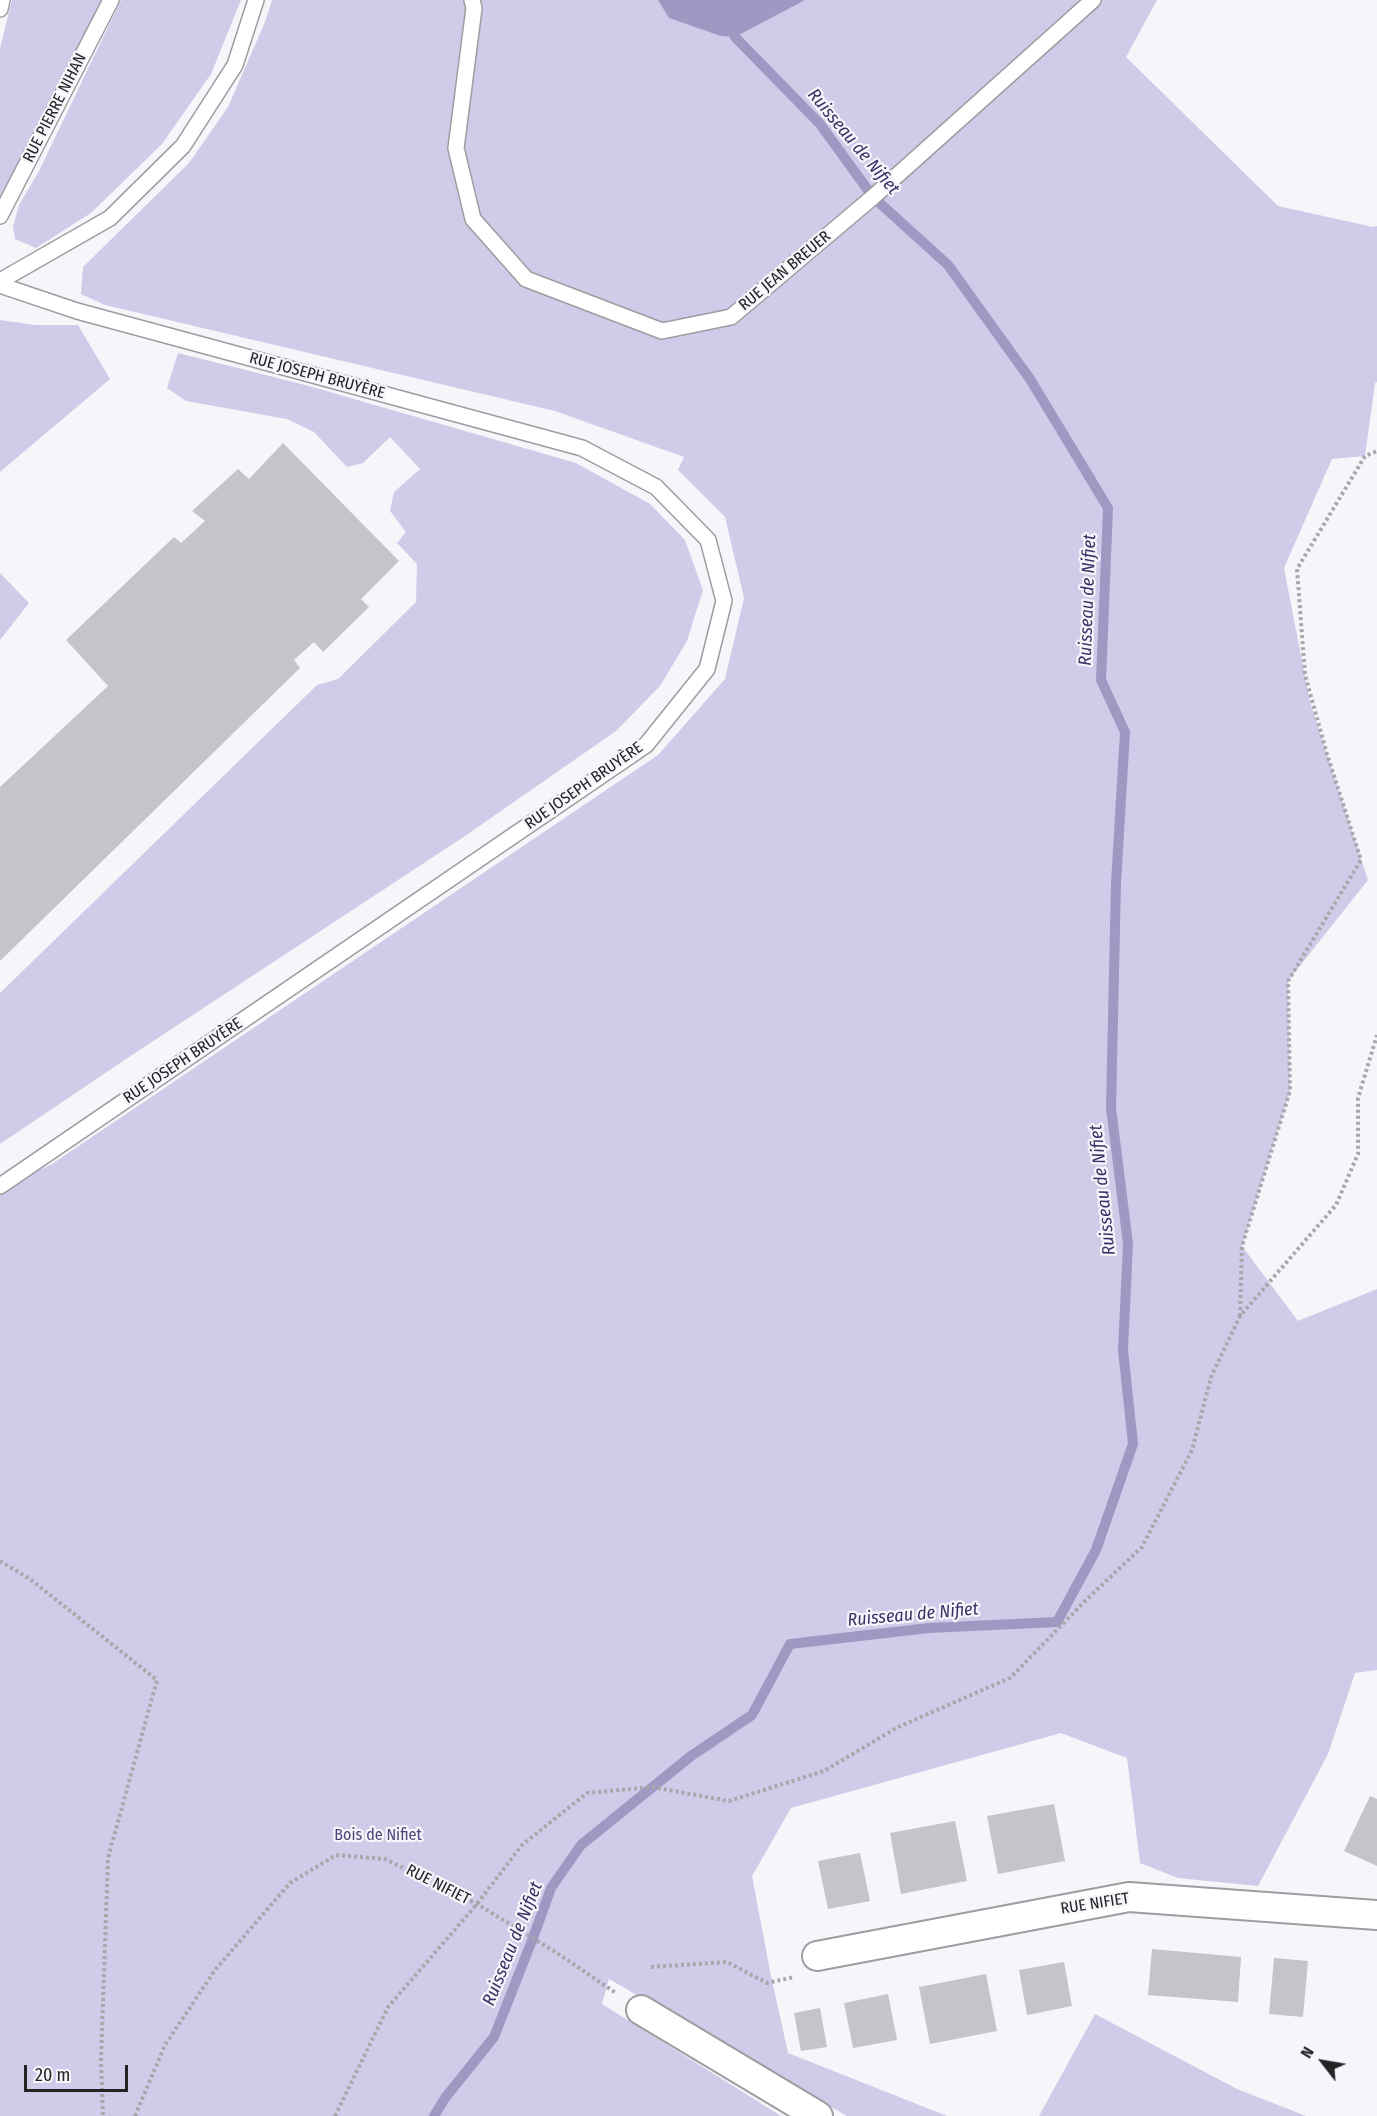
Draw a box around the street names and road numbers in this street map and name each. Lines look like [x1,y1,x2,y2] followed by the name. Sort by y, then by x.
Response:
[19,50,91,166] street label: RUE PIERRE NIHAN
[735,227,835,315] street label: RUE JEAN BREUER
[247,349,387,403] street label: RUE JOSEPH BRUYÈRE
[521,738,647,834] street label: RUE JOSEPH BRUYÈRE
[120,1014,246,1108] street label: RUE JOSEPH BRUYÈRE
[403,1861,473,1909] street label: RUE NIFIET
[1059,1889,1131,1919] street label: RUE NIFIET

